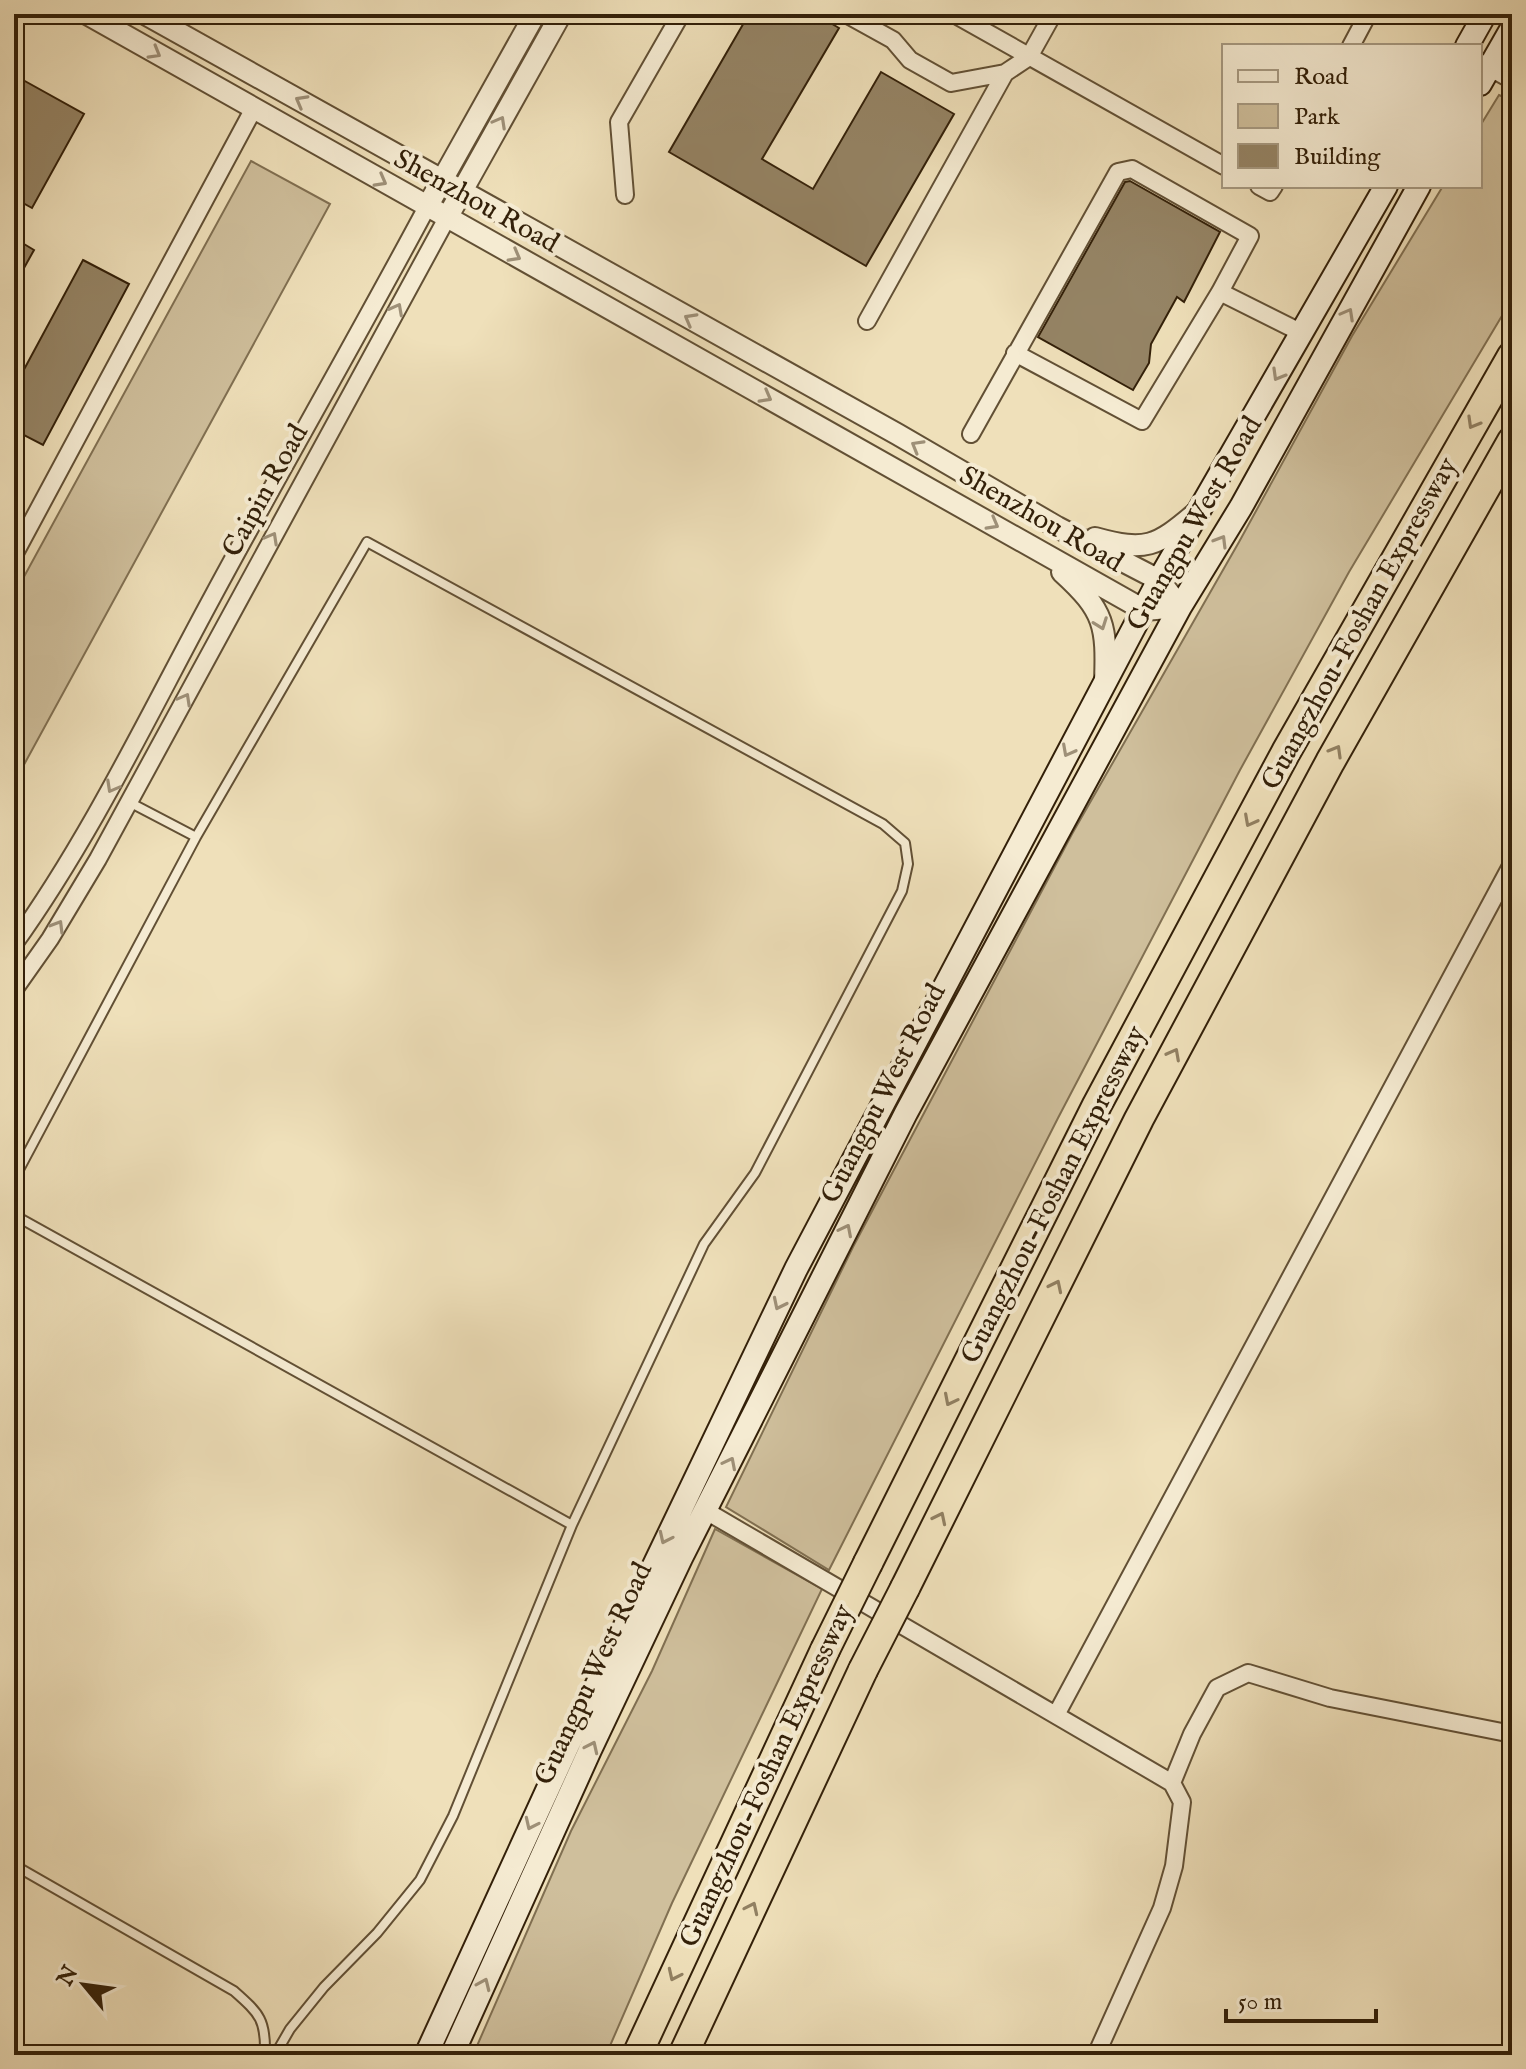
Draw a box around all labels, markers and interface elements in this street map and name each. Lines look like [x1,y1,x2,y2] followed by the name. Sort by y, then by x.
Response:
[146,43,160,59] one-way arrow
[1222,44,1482,188] legend
[1294,62,1348,93] text: Road
[295,95,309,111] one-way arrow
[1294,102,1340,133] text: Park
[490,116,506,131] one-way arrow
[387,142,565,262] street label: Shenzhou Road
[1294,142,1381,173] text: Building
[372,172,387,187] one-way arrow
[506,246,521,262] one-way arrow
[388,303,403,318] one-way arrow
[1339,308,1354,322] one-way arrow
[684,313,699,329] one-way arrow
[1272,366,1288,381] one-way arrow
[757,387,772,403] one-way arrow
[1119,411,1271,637] street label: Guangpu West Road
[1468,415,1483,430] one-way arrow
[215,418,317,564] street label: Caipin Road
[911,440,925,456] one-way arrow
[1254,451,1466,796] street label: Guangzhou-Foshan Expressway
[953,459,1129,581] street label: Shenzhou Road
[984,514,999,530] one-way arrow
[262,532,278,547] one-way arrow
[1211,535,1226,550] one-way arrow
[1091,616,1107,630] one-way arrow
[175,693,190,707] one-way arrow
[1063,743,1078,757] one-way arrow
[1326,745,1342,759] one-way arrow
[106,779,121,793] one-way arrow
[1244,812,1259,827] one-way arrow
[48,920,63,935] one-way arrow
[814,978,954,1210] street label: Guangpu West Road
[953,1020,1155,1370] street label: Guangzhou-Foshan Expressway
[1164,1048,1179,1062] one-way arrow
[837,1224,852,1239] one-way arrow
[1046,1279,1062,1294] one-way arrow
[773,1295,789,1310] one-way arrow
[944,1391,960,1406] one-way arrow
[721,1457,736,1472] one-way arrow
[930,1512,946,1527] one-way arrow
[659,1529,675,1544] one-way arrow
[527,1557,661,1791] street label: Guangpu West Road
[672,1599,862,1953] street label: Guangzhou-Foshan Expressway
[582,1741,598,1755] one-way arrow
[525,1815,541,1830] one-way arrow
[742,1902,758,1916] one-way arrow
[44,1945,124,2025] north arrow
[51,1961,85,1992] text: N
[668,1967,684,1981] one-way arrow
[1226,1973,1376,2023] scale bar
[475,1978,491,1992] one-way arrow
[1238,1987,1282,2018] text: 50 m

